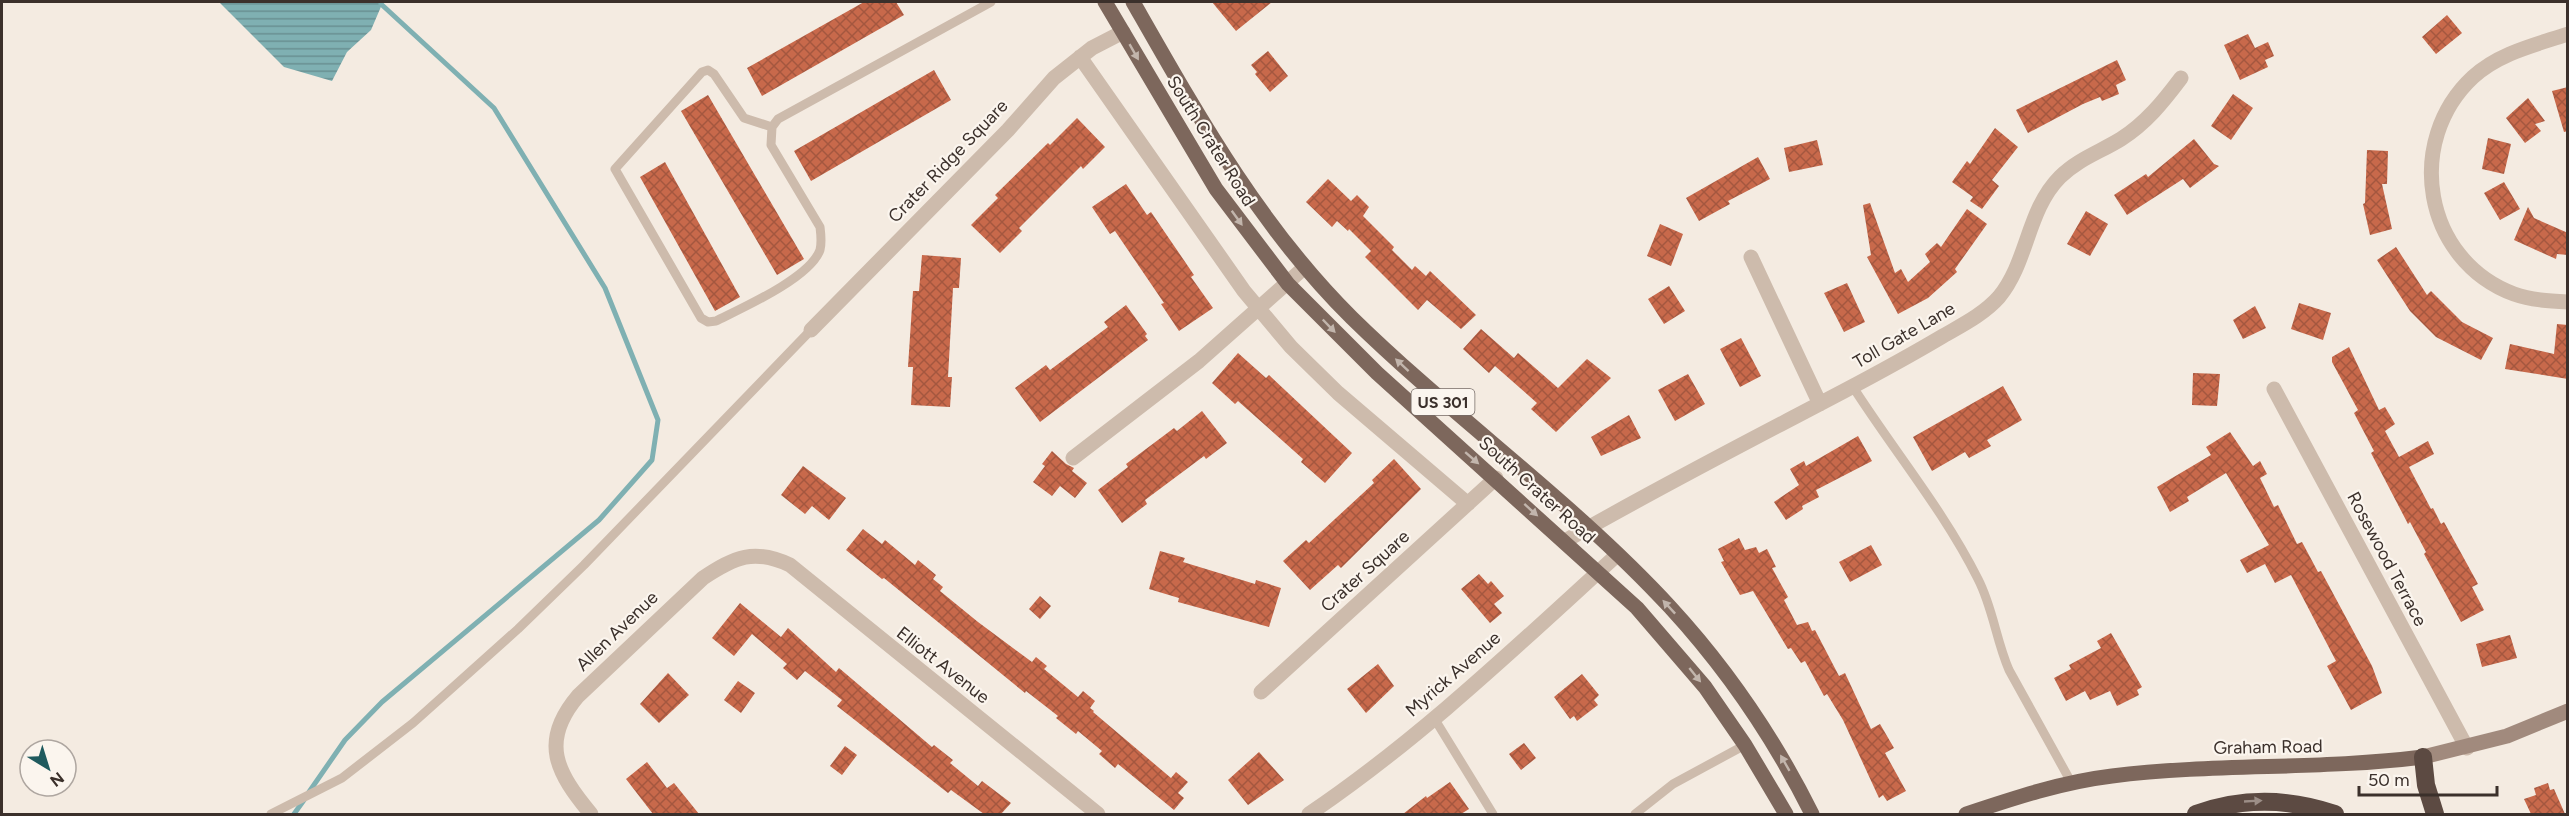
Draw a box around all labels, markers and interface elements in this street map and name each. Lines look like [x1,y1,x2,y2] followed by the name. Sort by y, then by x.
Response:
[1129,44,1140,60] one-way arrow
[1162,72,1260,210] street label: South Crater Road
[884,95,1013,227] street label: Crater Ridge Square
[1230,211,1242,226] one-way arrow
[1849,297,1959,373] street label: Toll Gate Lane
[1321,319,1335,333] one-way arrow
[1396,358,1410,372] one-way arrow
[1412,389,1474,415] road number: US 301
[1474,432,1600,548] street label: South Crater Road
[1464,451,1479,464] one-way arrow
[2342,488,2432,630] street label: Rosewood Terrace
[1523,503,1538,516] one-way arrow
[1316,525,1414,617] street label: Crater Square
[571,586,663,675] street label: Allen Avenue
[1662,599,1676,614] one-way arrow
[892,622,994,708] street label: Elliott Avenue
[1401,627,1505,721] street label: Myrick Avenue
[1689,668,1701,683] one-way arrow
[2213,735,2323,759] street label: Graham Road
[18,738,78,798] north arrow
[1780,754,1790,771] one-way arrow
[2359,759,2497,797] scale bar
[46,768,68,791] text: N
[2368,769,2410,791] text: 50 m
[2243,797,2262,806] one-way arrow

